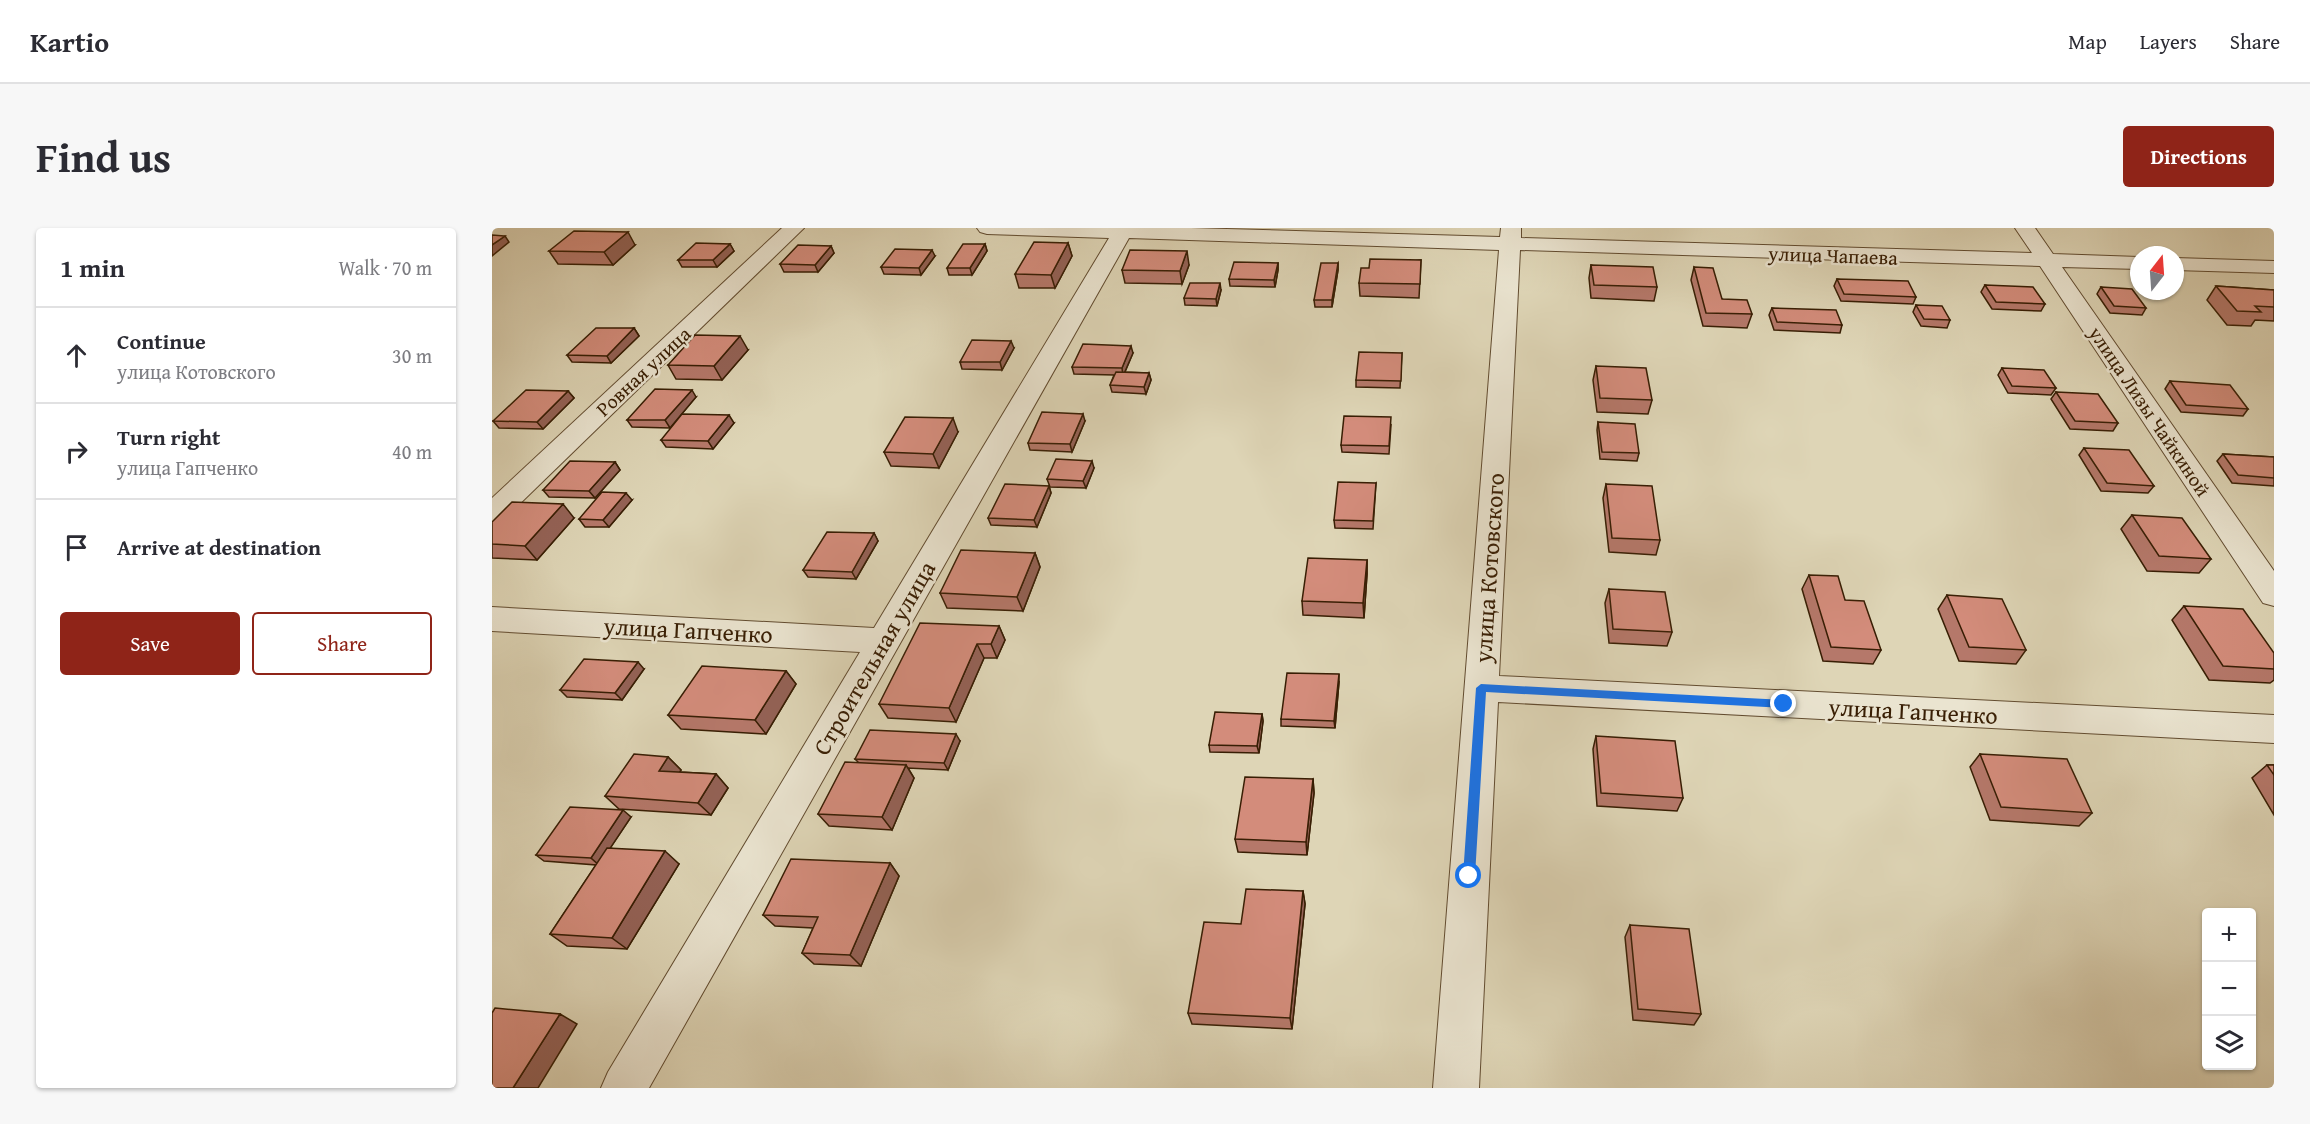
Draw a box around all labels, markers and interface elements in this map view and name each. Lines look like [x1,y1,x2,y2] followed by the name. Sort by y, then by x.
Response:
[30,21,109,62] text: Kartio
[2068,26,2107,57] text: Map
[2140,26,2197,57] text: Layers
[2230,26,2280,57] text: Share
[36,126,171,187] text: Find us
[2123,126,2274,187] button: Directions
[1767,238,1899,272] street label: улица Чапаева
[2130,246,2184,300] north arrow
[60,248,125,287] text: 1 min
[338,253,432,282] text: Walk · 70 m
[589,319,697,423] street label: Ровная улица
[2082,319,2218,502] street label: улица Лизы Чайкиной
[117,325,206,357] text: Continue
[60,339,93,372] icon: ahead
[392,341,432,370] text: 30 m
[117,357,276,386] text: улица Котовского
[117,421,220,453] text: Turn right
[60,435,93,468] icon: right
[392,437,432,466] text: 40 m
[117,453,258,482] text: улица Гапченко
[1465,472,1513,665] street label: улица Котовского
[60,531,93,564] icon: arrive
[117,531,321,563] text: Arrive at destination
[804,554,944,762] street label: Строительная улица
[601,608,774,652] street label: улица Гапченко
[60,612,240,675] button: Save
[252,612,432,675] button: Share
[1826,689,1999,733] street label: улица Гапченко
[1770,690,1796,716] route end
[1455,862,1481,888] route start
[2202,908,2256,1070] map controls
[2202,908,2256,962] button: +
[2202,962,2256,1016] button: −
[2202,1016,2256,1070] button: layers

